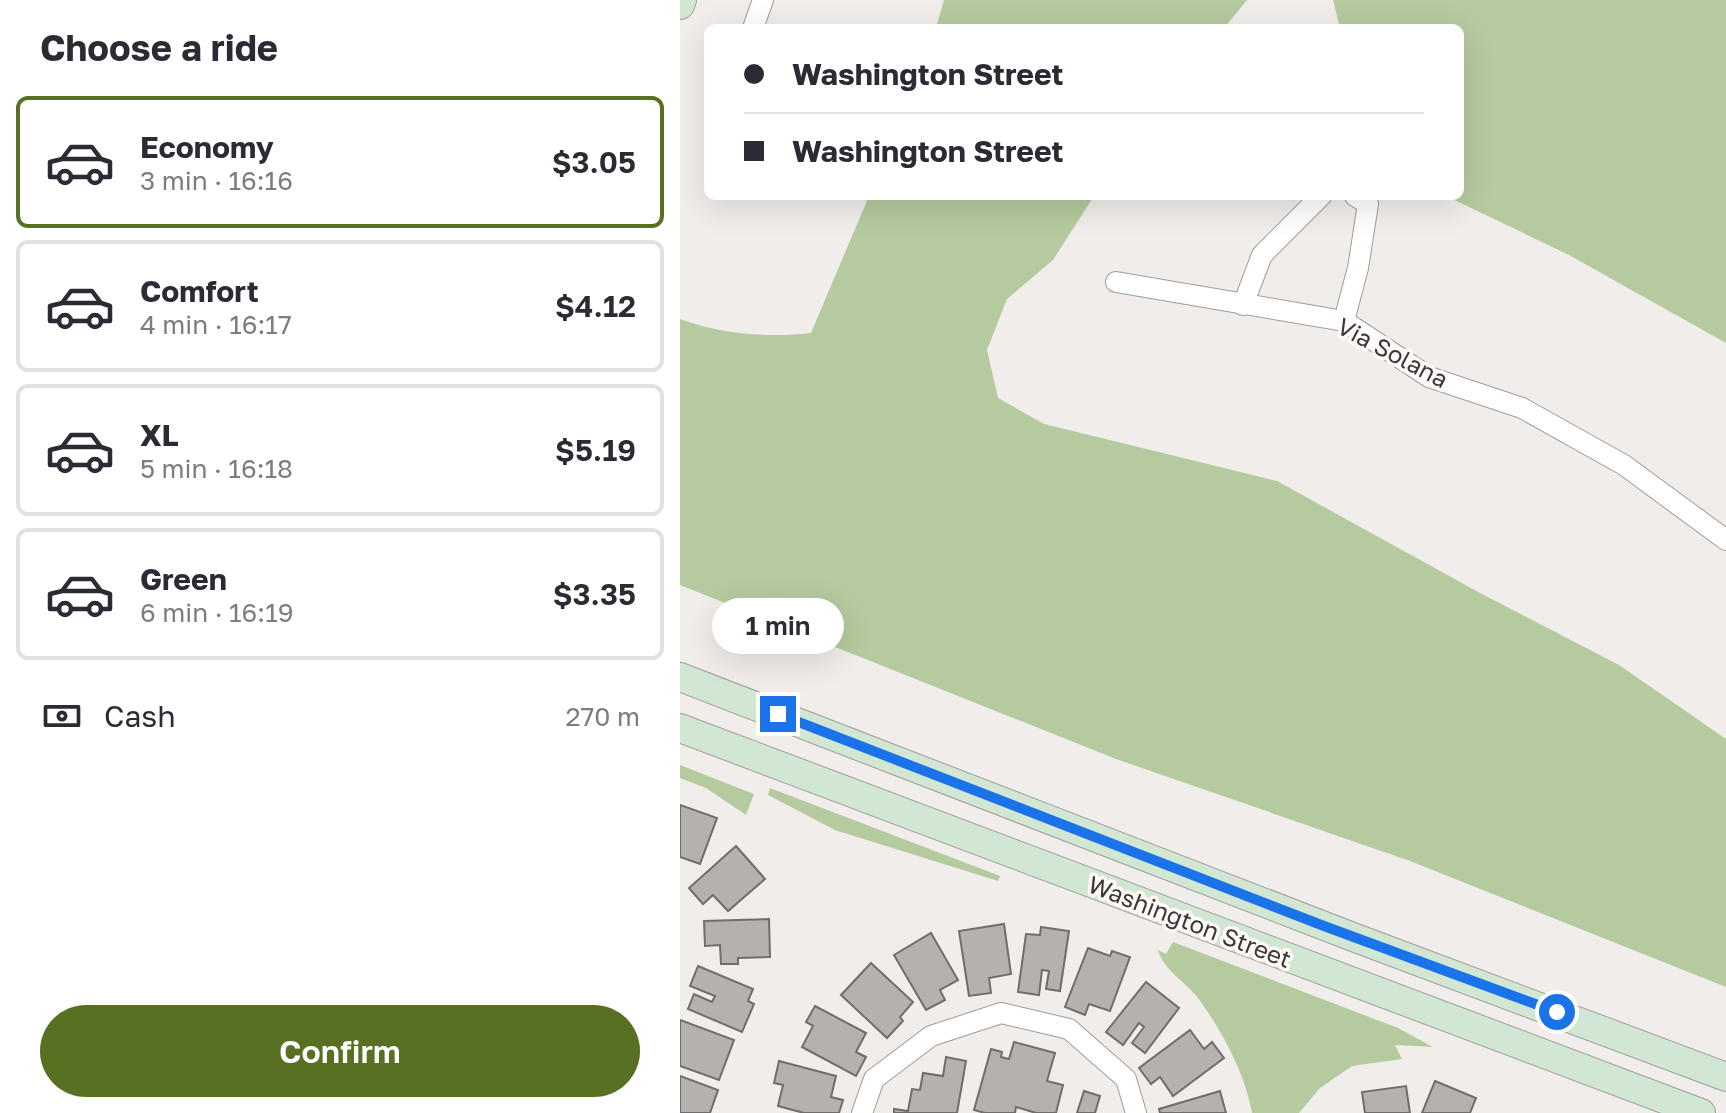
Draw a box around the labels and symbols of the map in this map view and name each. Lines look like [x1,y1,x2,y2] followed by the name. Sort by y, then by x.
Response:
[1333,311,1453,393] street label: Via Solana
[712,598,844,654] callout: 1 min
[760,696,796,732] route end
[1085,869,1295,973] street label: Washington Street
[1539,994,1575,1030] route start

